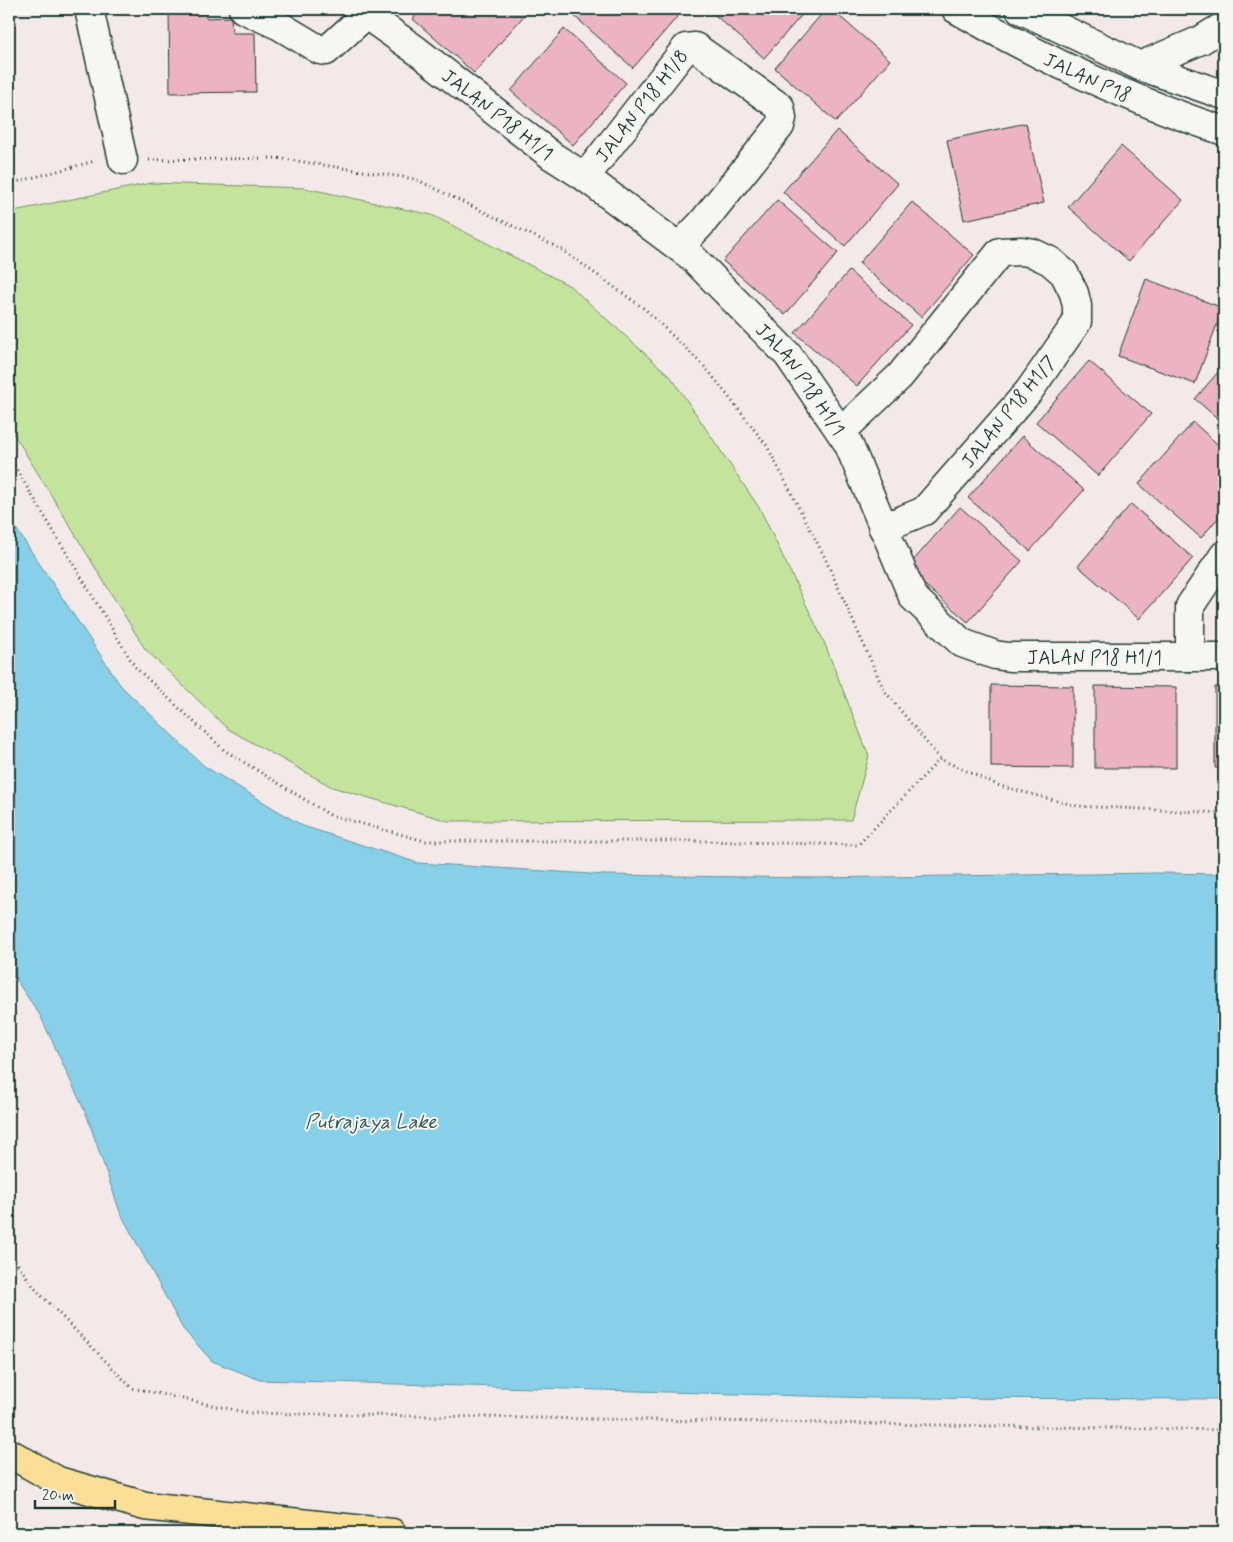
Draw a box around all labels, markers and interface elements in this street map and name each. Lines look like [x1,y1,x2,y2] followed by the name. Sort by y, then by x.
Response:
[590,45,694,168] street label: JALAN P18 H1/8
[1039,47,1134,109] street label: JALAN P18
[436,64,558,166] street label: JALAN P18 H1/1
[749,318,850,441] street label: JALAN P18 H1/1
[956,351,1062,473] street label: JALAN P18 H1/7
[1027,646,1162,671] street label: JALAN P18 H1/1
[305,1109,438,1136] water label: Putrajaya Lake
[35,1477,115,1509] scale bar
[42,1486,74,1506] text: 20 m

